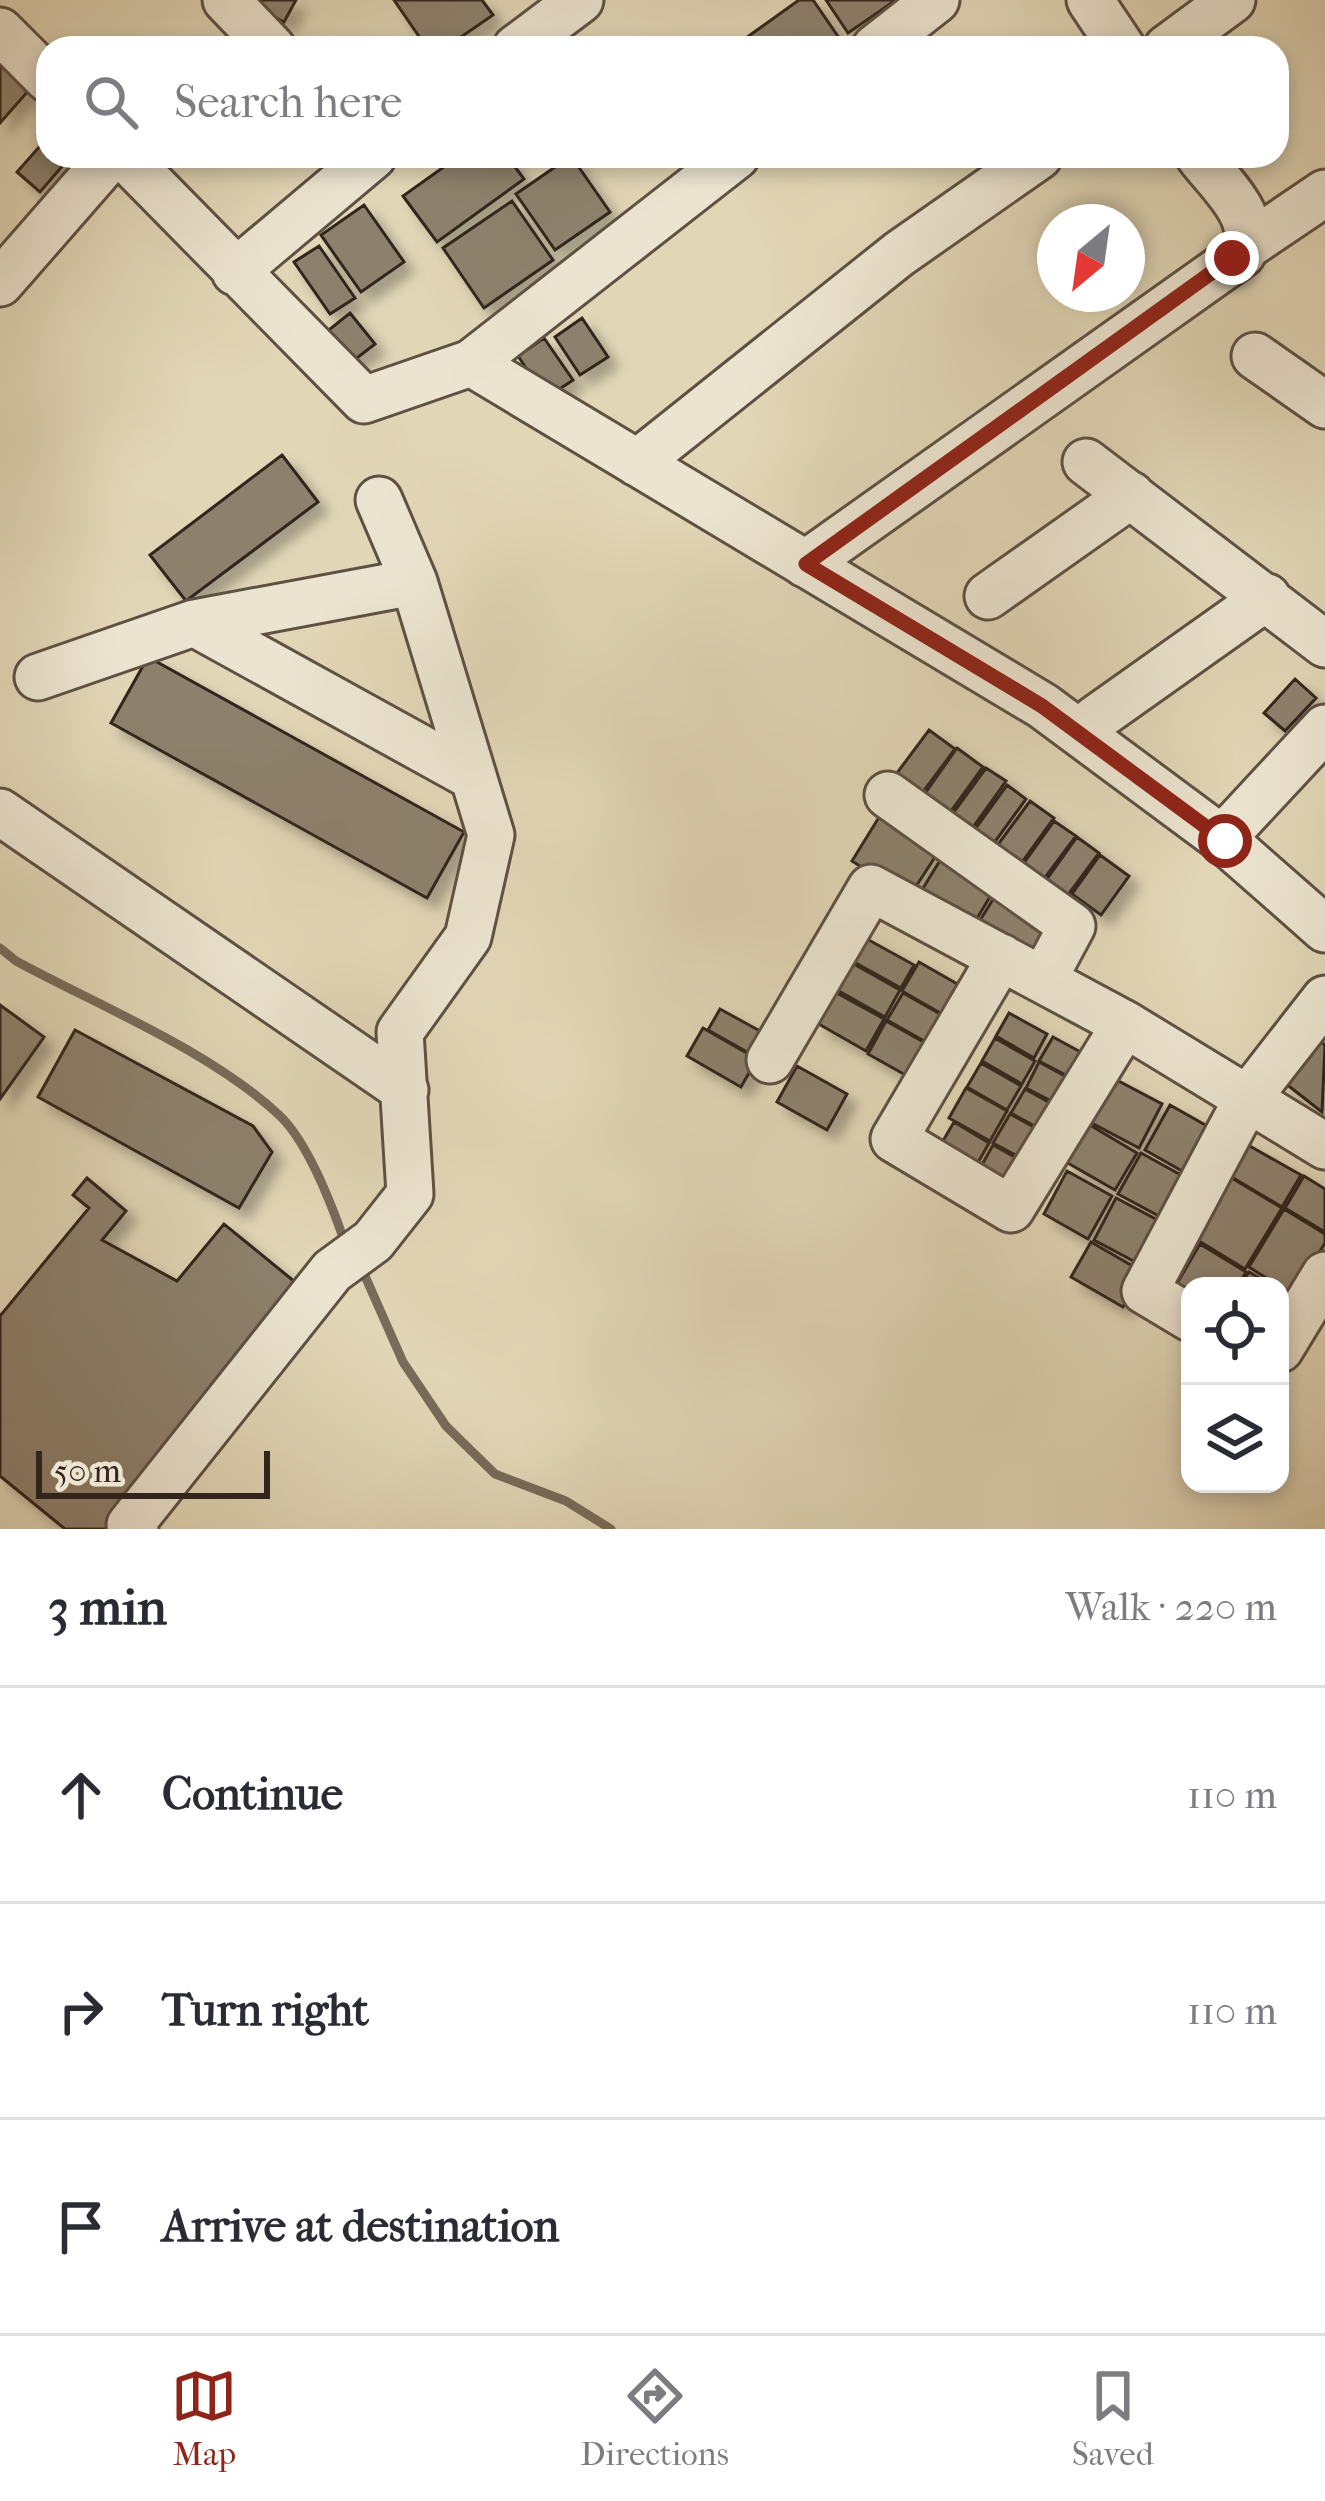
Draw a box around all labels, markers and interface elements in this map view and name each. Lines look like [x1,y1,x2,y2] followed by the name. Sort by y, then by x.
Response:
[36,36,1289,168] search box
[78,69,144,135] icon: search
[174,76,402,129] text: Search here
[1037,204,1145,312] north arrow
[1205,231,1259,285] route end
[1198,814,1252,868] route start
[1181,1277,1289,1493] map controls
[1181,1277,1289,1385] button: locate
[1181,1385,1289,1493] button: layers
[36,1445,270,1498] scale bar
[54,1452,121,1491] text: 50 m
[48,1577,167,1637] text: 3 min
[1065,1584,1277,1630] text: Walk · 220 m
[48,1762,114,1828] icon: ahead
[162,1768,343,1821] text: Continue
[1187,1772,1277,1818] text: 110 m
[48,1978,114,2044] icon: right
[162,1984,369,2037] text: Turn right
[1187,1988,1277,2034] text: 110 m
[48,2194,114,2260] icon: arrive
[162,2200,559,2253] text: Arrive at destination
[171,2363,237,2474] tab: Map
[580,2363,729,2474] tab: Directions
[1072,2363,1154,2474] tab: Saved

